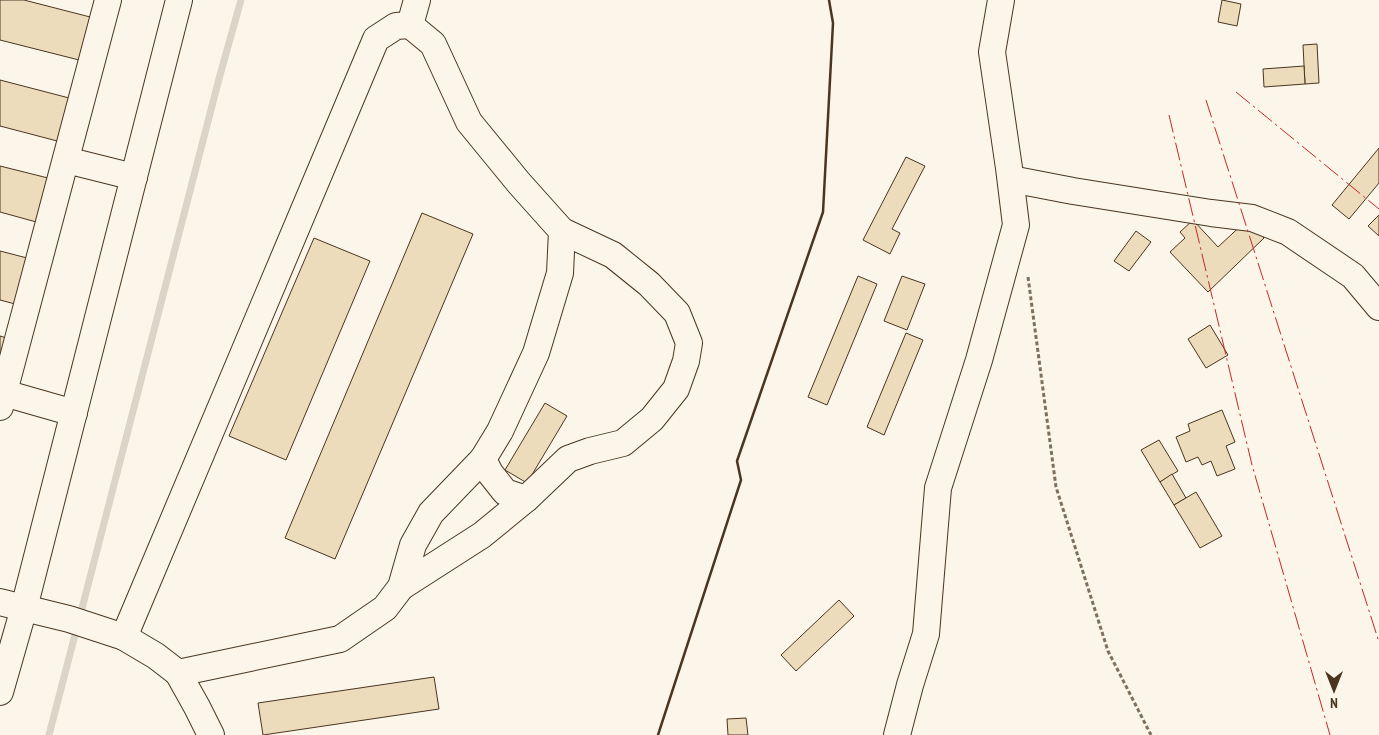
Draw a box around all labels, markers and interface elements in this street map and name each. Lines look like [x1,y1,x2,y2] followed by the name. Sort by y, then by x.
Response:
[1309,665,1359,715] north arrow
[1330,694,1338,712] text: N

